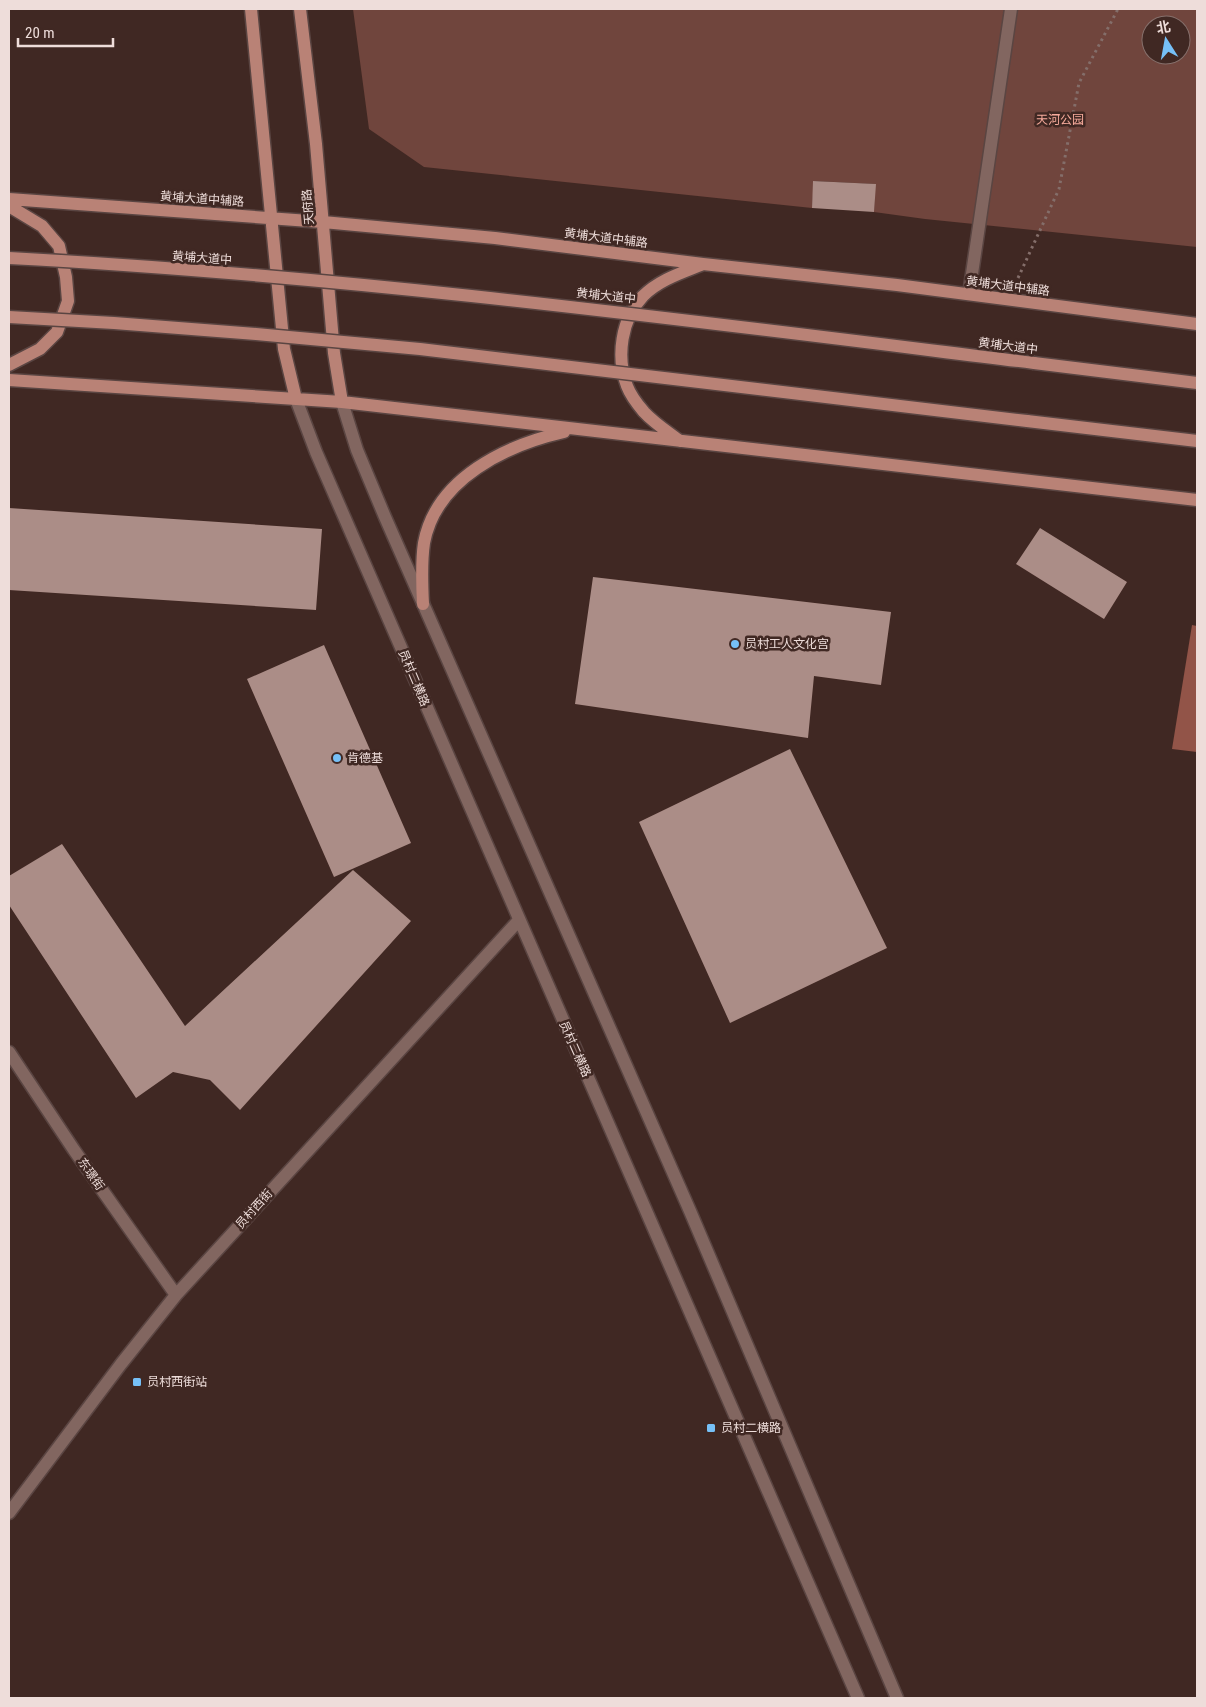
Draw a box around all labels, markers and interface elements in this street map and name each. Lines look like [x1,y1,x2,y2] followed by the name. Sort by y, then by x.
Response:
[18,15,112,47] scale bar
[1141,15,1191,65] north arrow
[1155,18,1172,36] text: 北
[25,24,55,42] text: 20 m
[1036,113,1084,127] park label: 天河公园
[299,188,317,226] street label: 天府路
[160,189,244,209] street label: 黄埔大道中辅路
[563,226,649,250] street label: 黄埔大道中辅路
[172,249,232,267] street label: 黄埔大道中
[965,274,1051,298] street label: 黄埔大道中辅路
[575,286,637,306] street label: 黄埔大道中
[977,335,1039,357] street label: 黄埔大道中
[745,637,829,651] place label: 员村工人文化宫
[729,638,741,650] marker: 员村工人文化宫
[396,648,432,708] street label: 员村二横路
[347,751,383,765] place label: 肯德基
[331,752,343,764] marker: 肯德基
[556,1019,594,1079] street label: 员村二横路
[75,1155,107,1193] street label: 东璟街
[233,1186,275,1232] street label: 员村西街
[147,1375,207,1389] place label: 员村西街站
[131,1376,143,1388] marker: 员村西街站
[721,1421,781,1435] place label: 员村二横路
[705,1422,717,1434] marker: 员村二横路

